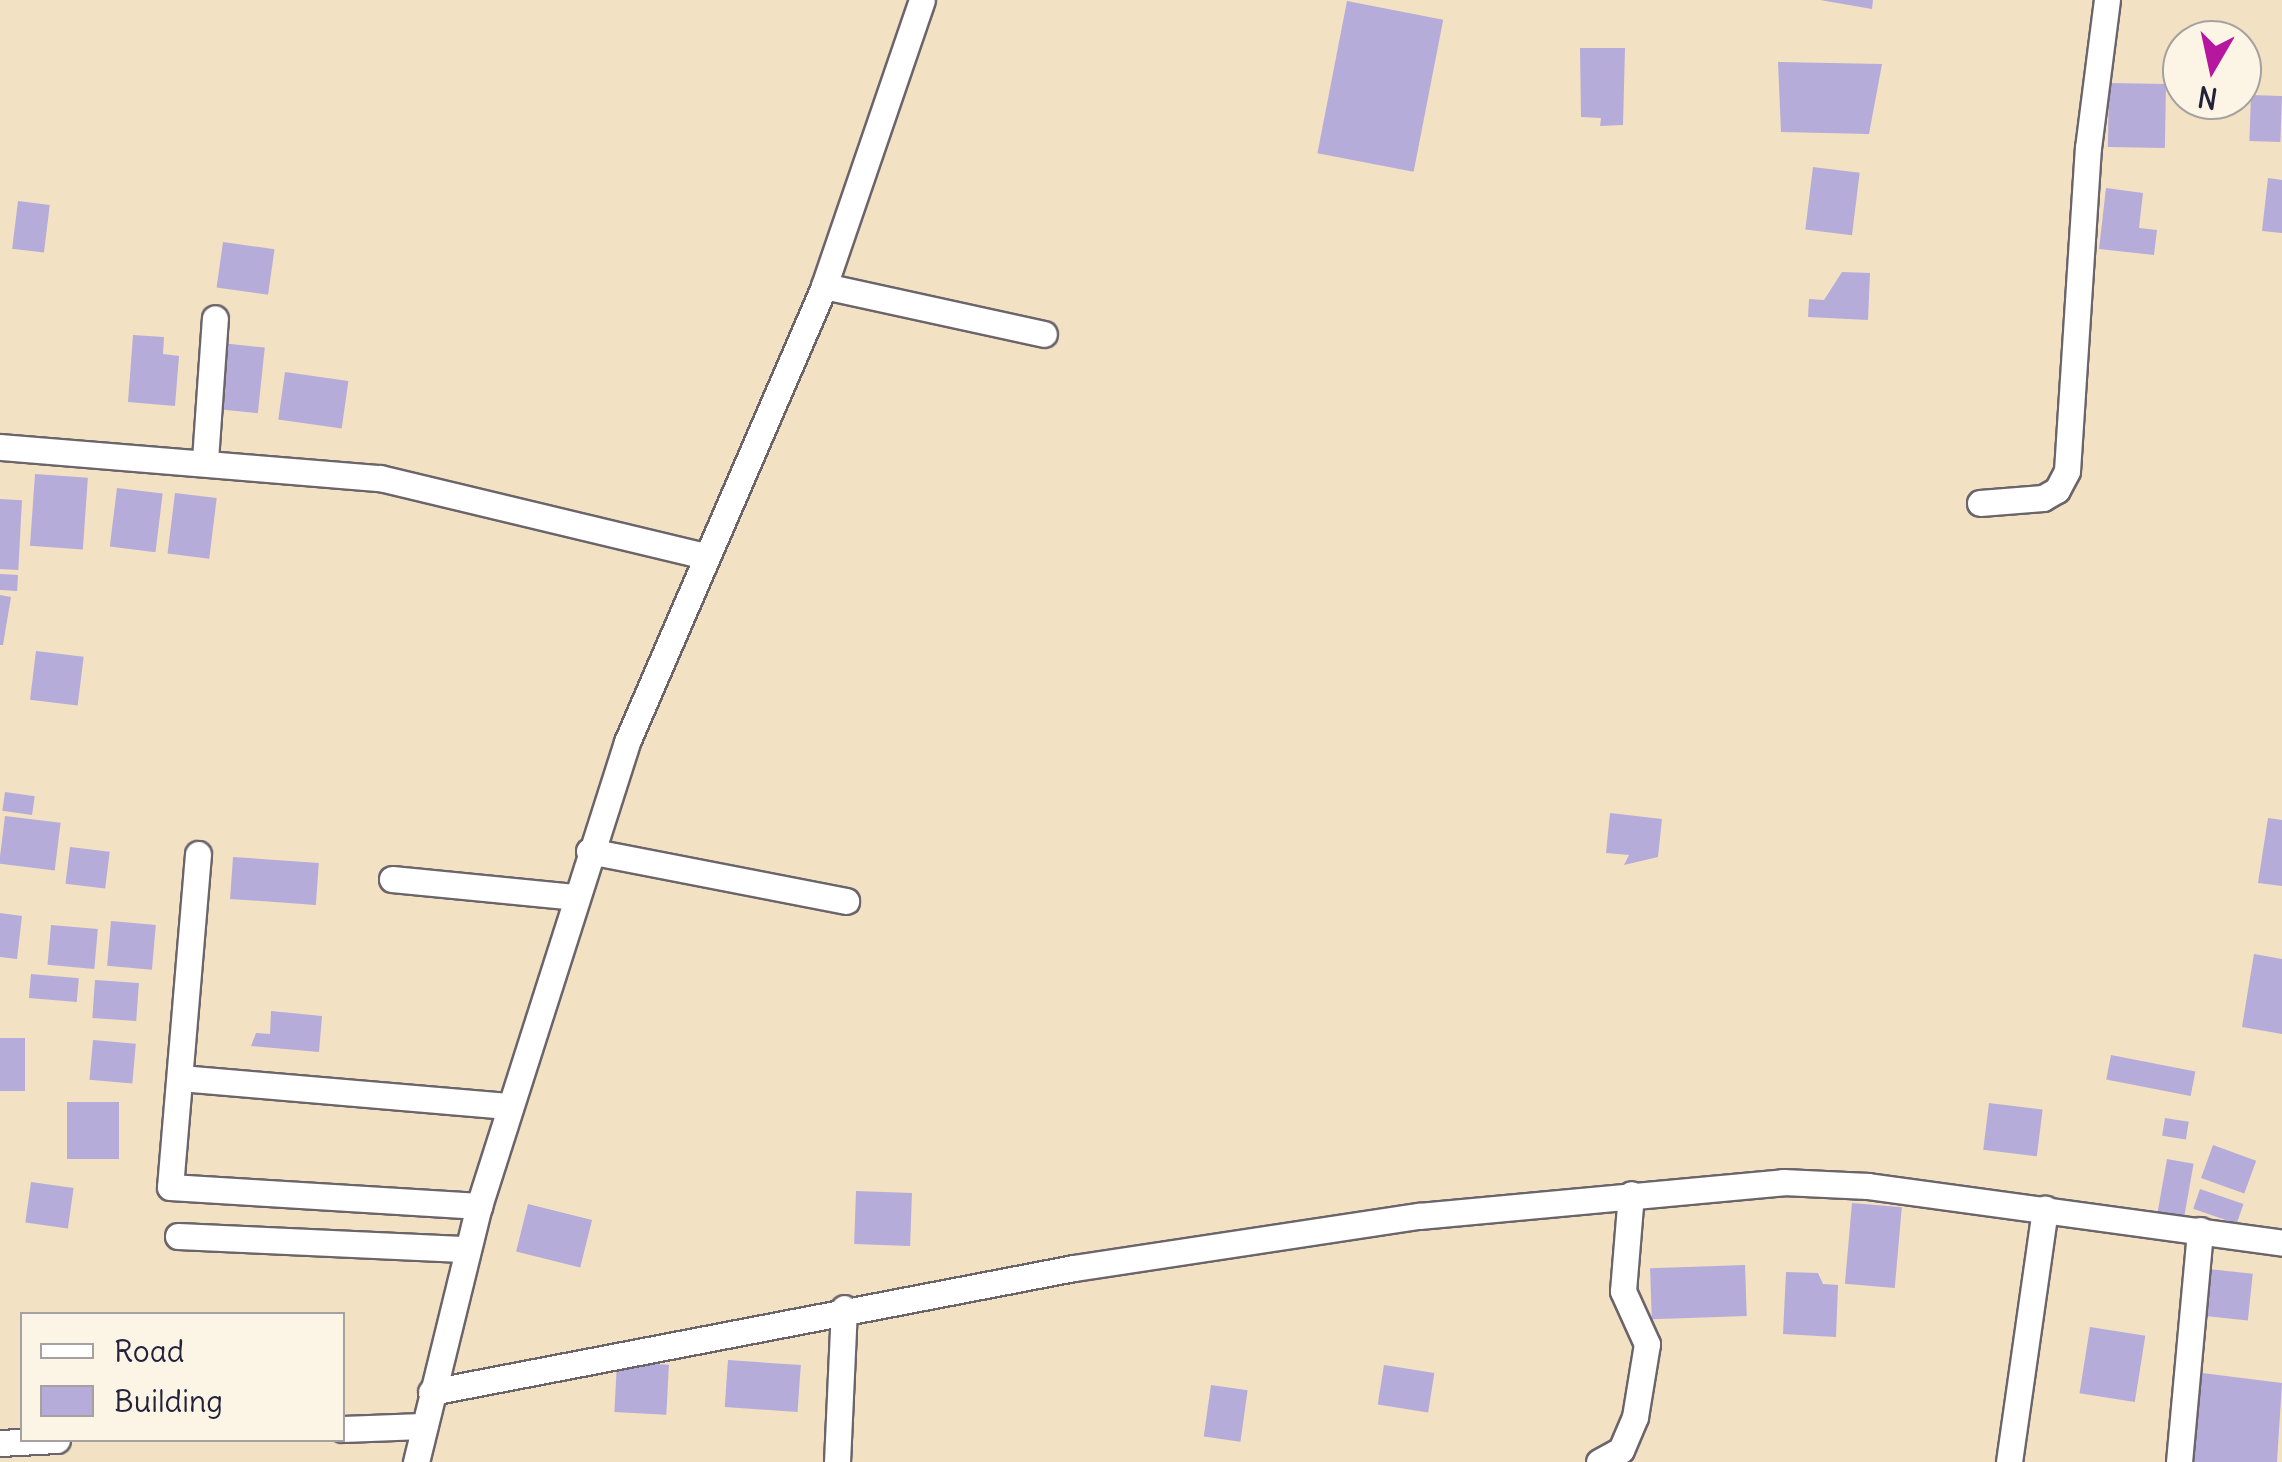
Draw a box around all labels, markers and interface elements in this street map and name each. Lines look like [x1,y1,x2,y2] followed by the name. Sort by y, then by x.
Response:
[2162,20,2262,120] north arrow
[2195,78,2220,117] text: N
[20,1312,345,1442] legend
[114,1332,184,1370] text: Road
[114,1382,223,1420] text: Building

